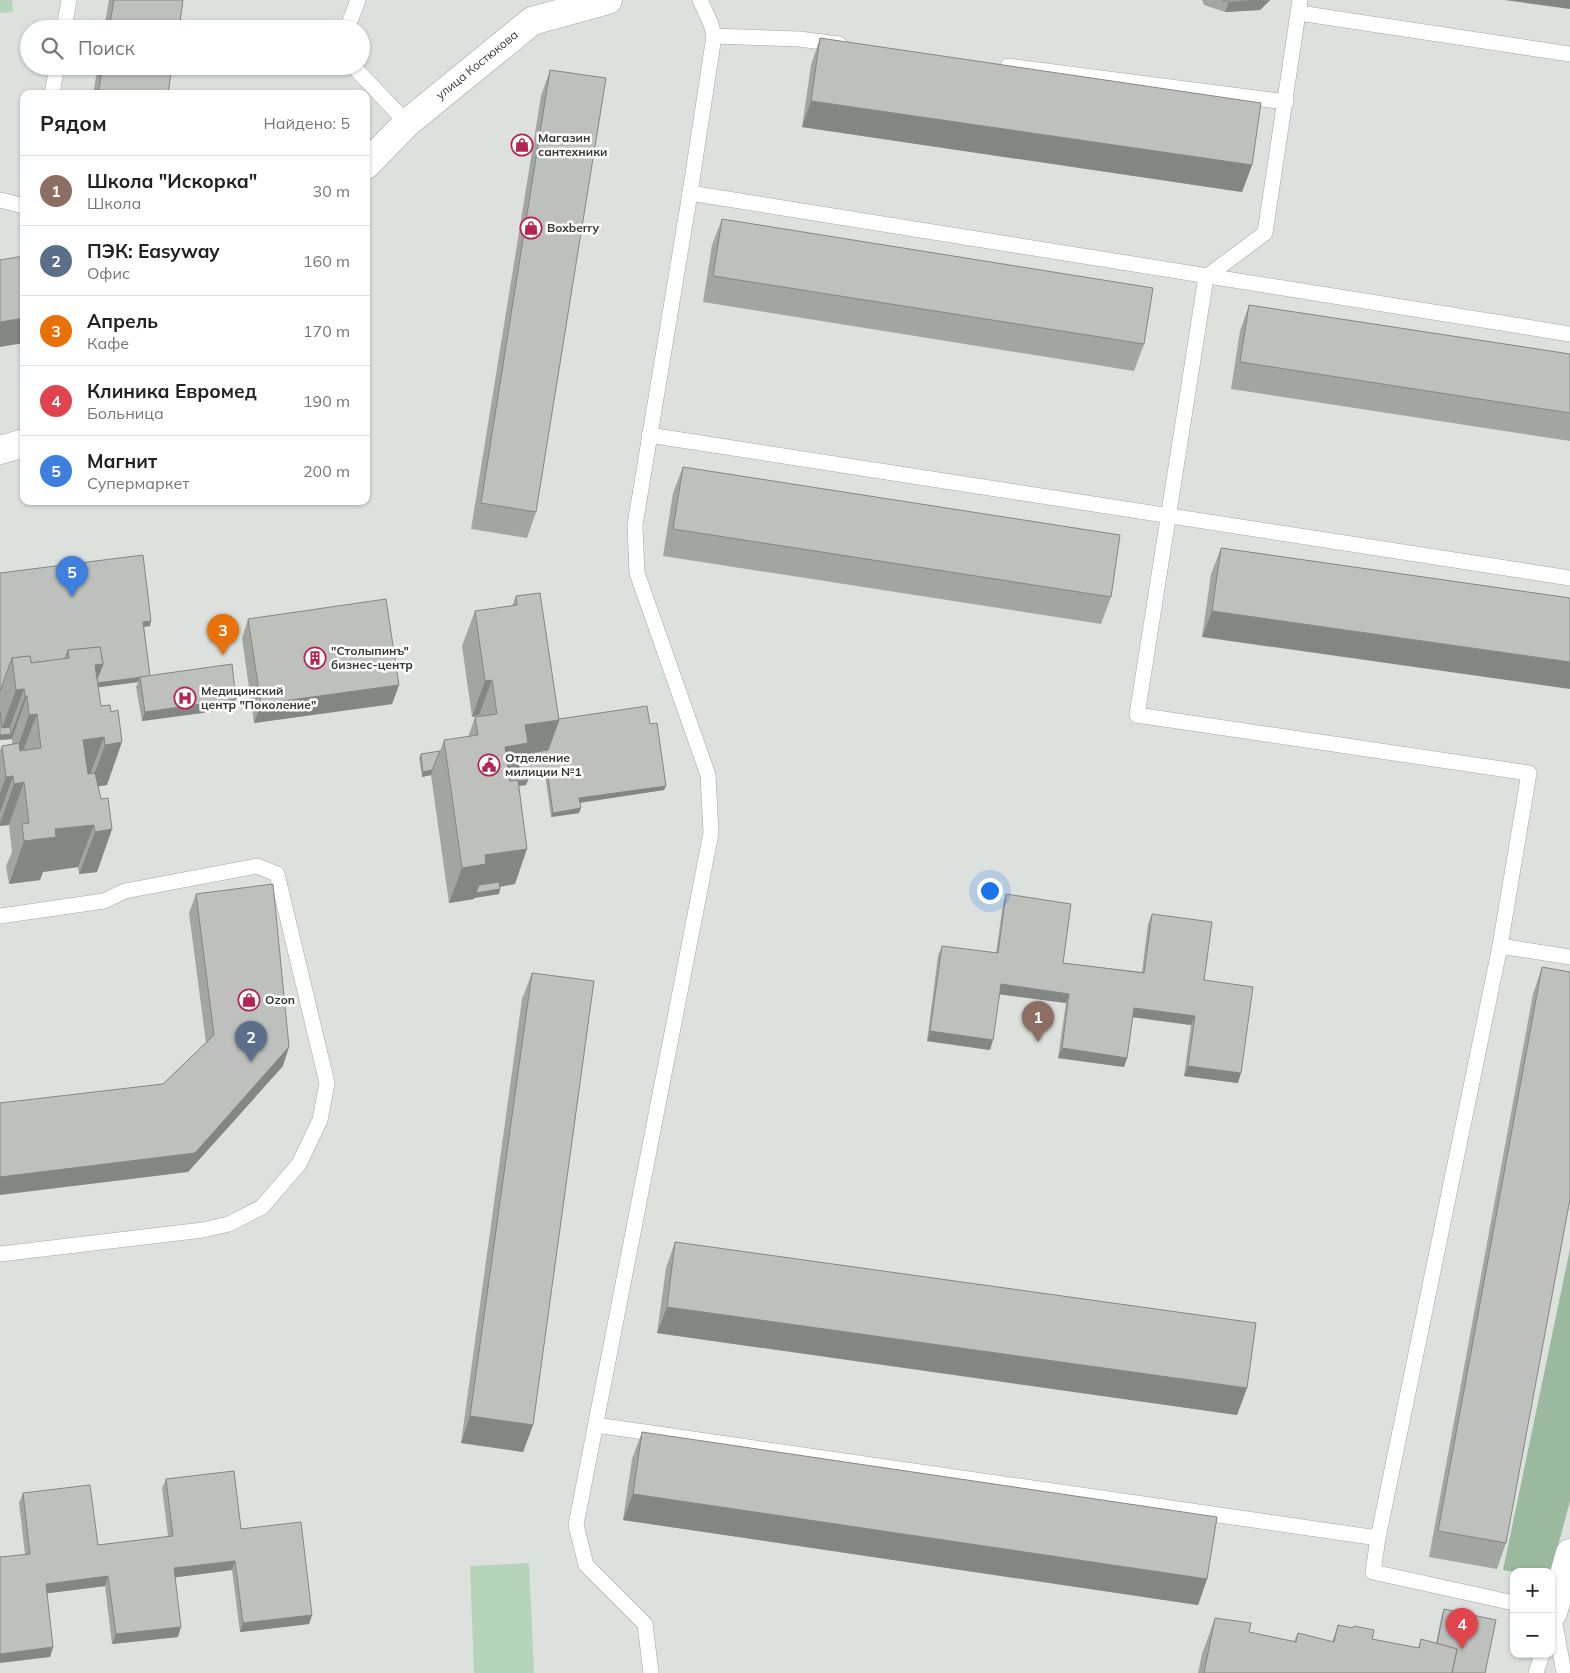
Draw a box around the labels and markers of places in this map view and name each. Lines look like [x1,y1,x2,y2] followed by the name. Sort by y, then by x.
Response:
[538,130,607,159] place label: Магазин сантехники
[510,133,534,157] shop icon: Магазин сантехники
[519,216,543,240] shop icon: Boxberry
[547,220,600,235] place label: Boxberry
[56,556,88,597] pin: 5
[207,614,239,655] pin: 3
[331,643,413,672] place label: "Столыпинъ" бизнес-центр
[303,646,327,670] building icon: "Столыпинъ" бизнес-центр
[201,683,316,712] place label: Медицинский центр "Поколение"
[173,686,197,710] hospital icon: Медицинский центр "Поколение"
[505,750,582,779] place label: Отделение милиции №1
[477,753,501,777] public building icon: Отделение милиции №1
[237,988,261,1012] shop icon: Ozon
[265,992,295,1007] place label: Ozon
[1022,1001,1054,1042] pin: 1
[235,1021,267,1062] pin: 2
[1446,1608,1478,1649] pin: 4

